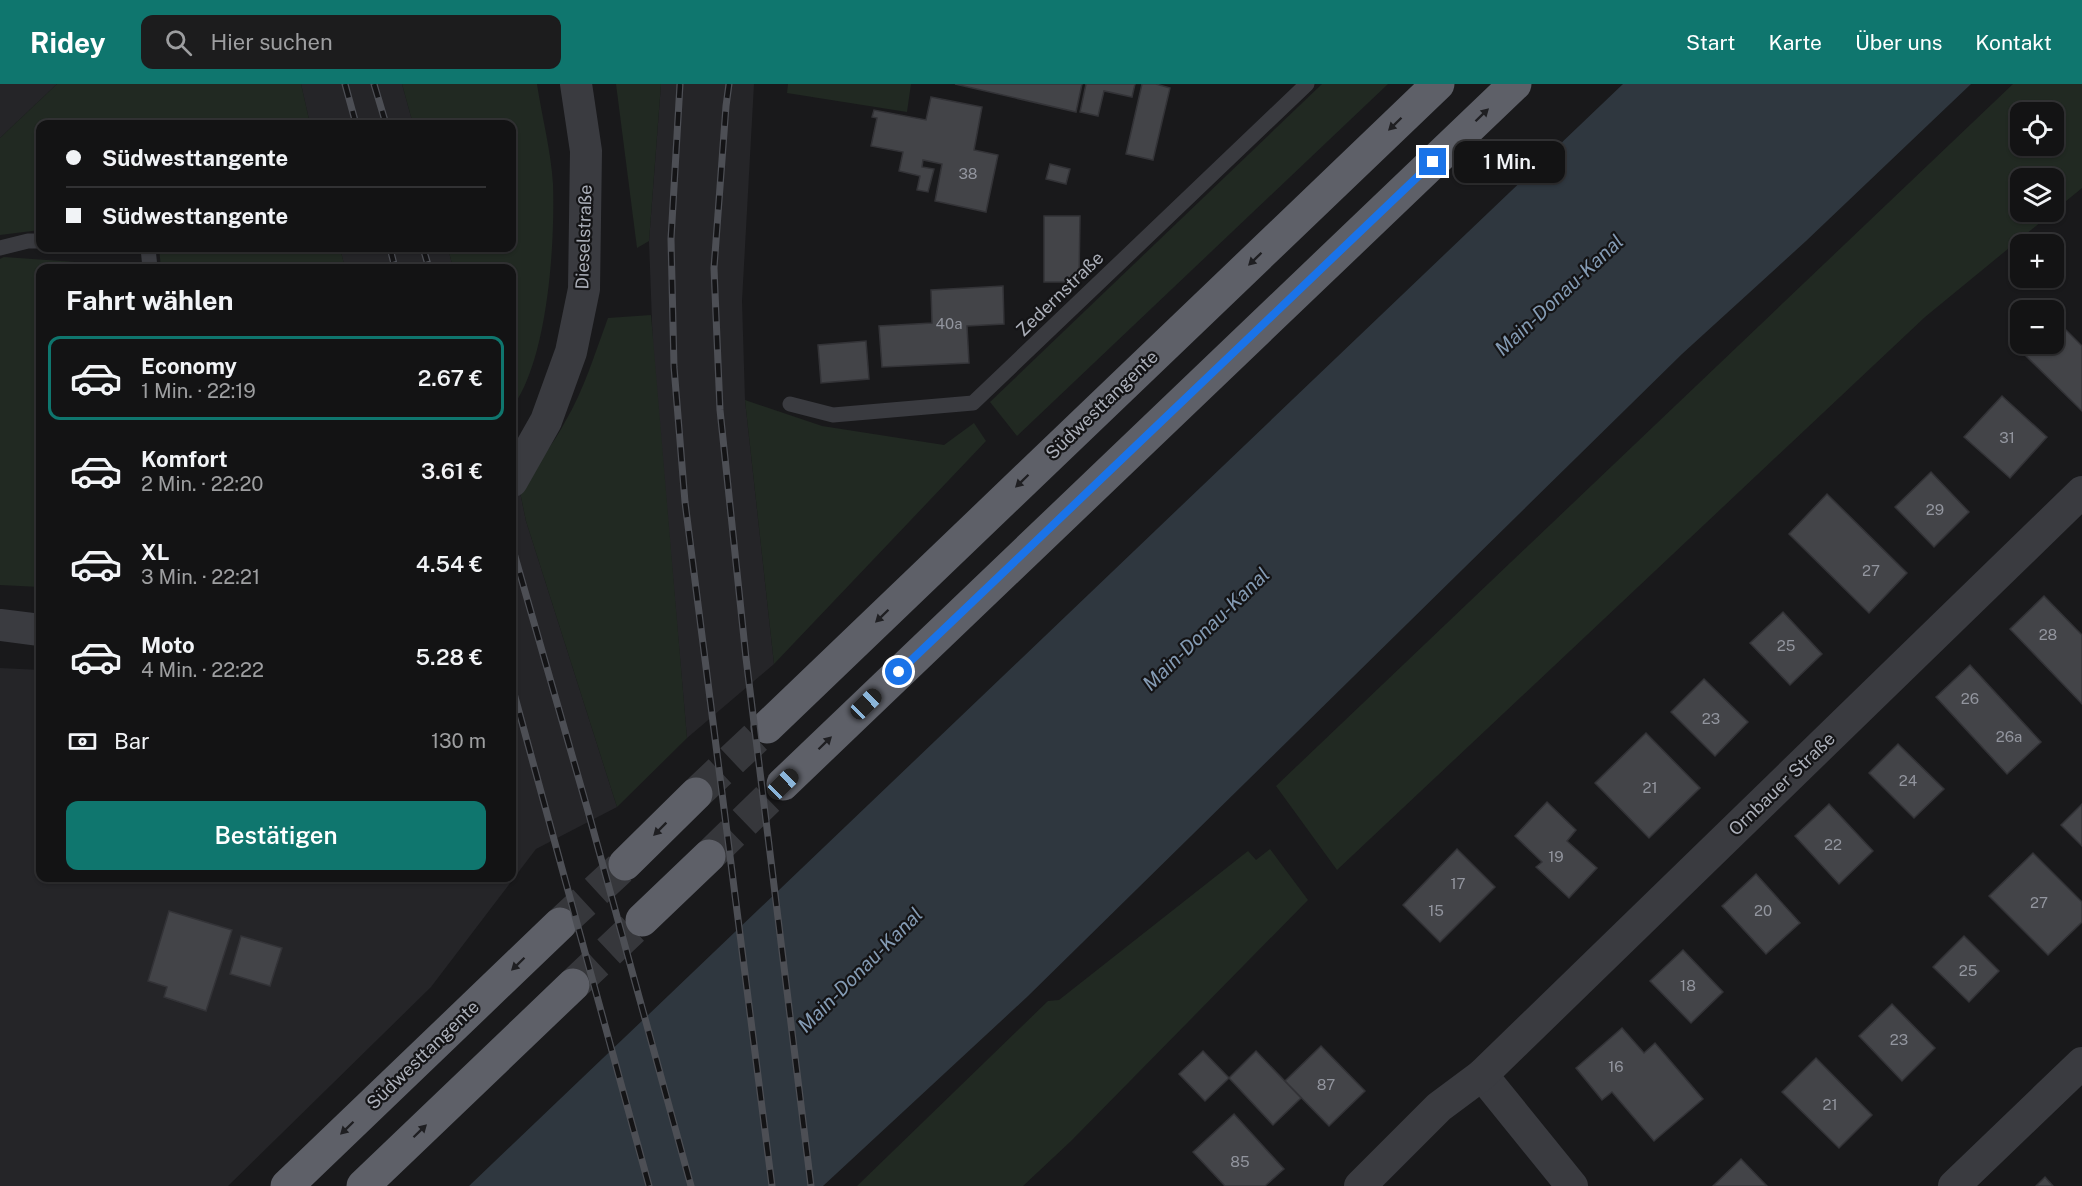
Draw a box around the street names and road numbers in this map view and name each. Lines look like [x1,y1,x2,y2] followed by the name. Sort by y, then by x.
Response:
[571,184,596,290] street label: Dieselstraße
[1012,247,1108,340] street label: Zedernstraße
[1041,346,1162,463] street label: Südwesttangente
[1724,728,1839,840] street label: Ornbauer Straße
[362,996,483,1113] street label: Südwesttangente

